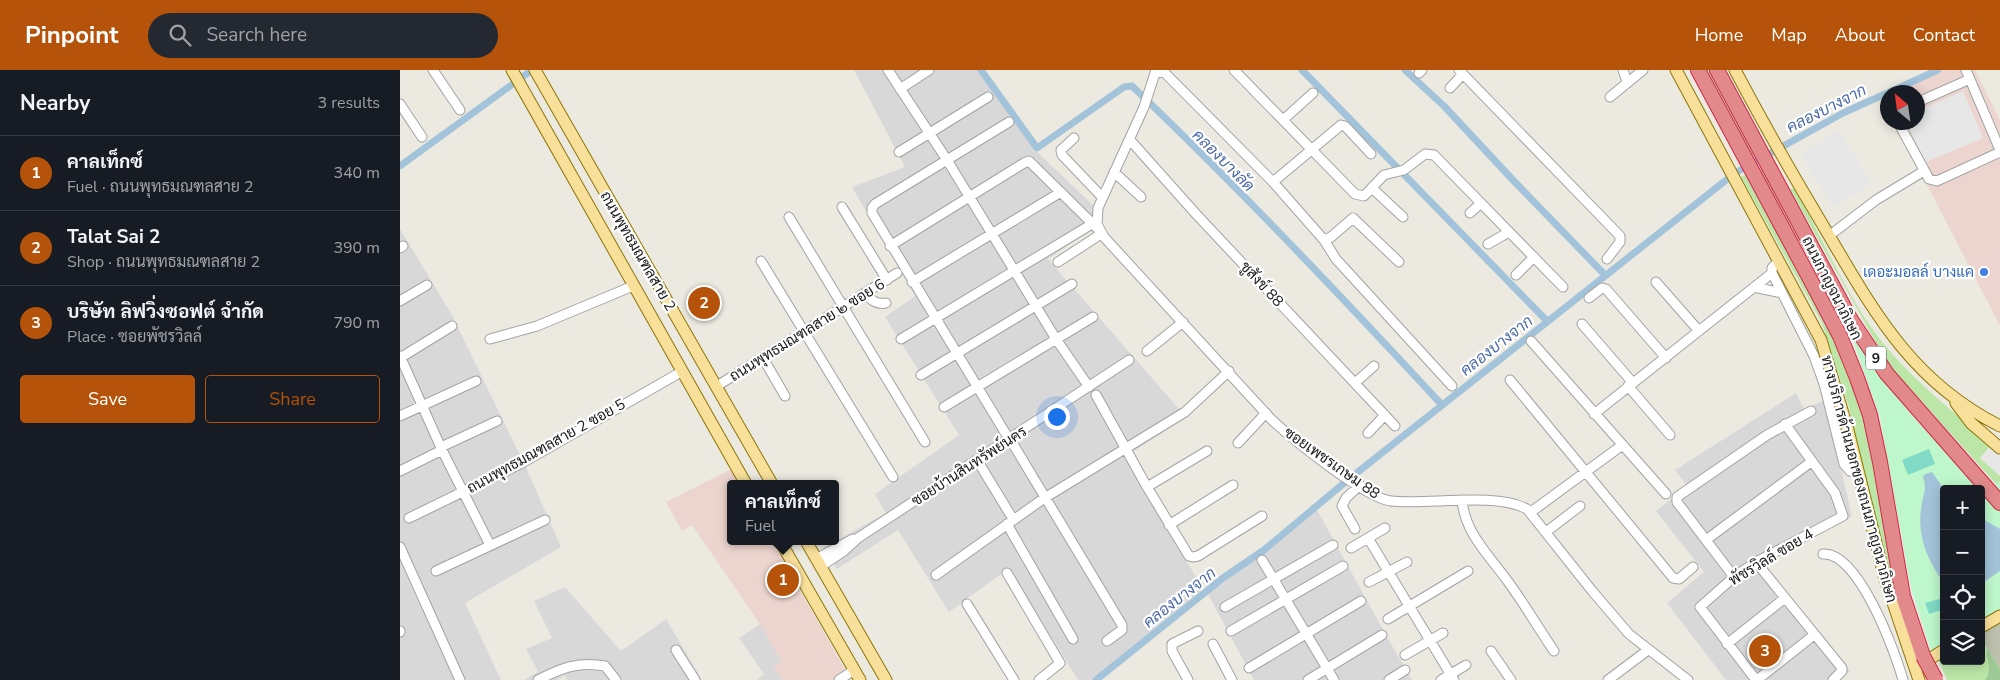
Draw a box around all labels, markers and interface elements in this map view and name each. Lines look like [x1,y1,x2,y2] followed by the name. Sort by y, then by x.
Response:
[148,13,498,58] search box
[25,19,118,51] text: Pinpoint
[166,21,194,49] icon: search
[206,22,307,48] text: Search here
[1695,23,1743,47] text: Home
[1771,23,1807,47] text: Map
[1835,23,1885,47] text: About
[1913,23,1975,47] text: Contact
[1783,79,1870,138] water label: คลองบางจาก
[1880,85,1925,130] north arrow
[20,89,90,117] text: Nearby
[318,92,380,114] text: 3 results
[1187,125,1259,197] water label: คลองบางลัด
[67,149,143,175] text: คาลเท็กซ์
[31,162,41,184] text: 1
[333,162,380,184] text: 340 m
[67,176,254,198] text: Fuel · ถนนพุทธมณฑลสาย 2
[595,188,680,315] street label: ถนนพุทธมณฑลสาย 2
[67,224,160,250] text: Talat Sai 2
[1797,233,1867,343] street label: ถนนกาญจนาภิเษก
[31,237,41,259] text: 2
[333,237,380,259] text: 390 m
[67,251,260,273] text: Shop · ถนนพุทธมณฑลสาย 2
[1236,257,1288,311] street label: ชูสังข์ 88
[1863,262,1974,282] place label: เดอะมอลล์ บางแค
[1978,266,1990,278] marker: เดอะมอลล์ บางแค
[726,274,889,387] street label: ถนนพุทธมณฑลสาย ๒ ซอย 6
[688,284,720,322] pin: 2
[67,299,264,325] text: บริษัท ลิฟวิ่งซอฟต์ จำกัด
[1456,310,1538,381] water label: คลองบางจาก
[31,312,41,334] text: 3
[333,312,380,334] text: 790 m
[67,326,202,348] text: Place · ซอยพัชรวิลล์
[1866,346,1886,370] road number: 9
[1816,353,1902,605] street label: ทางบริการด้านนอกของถนนกาญจนาภิเษก
[20,375,195,423] button: Save
[205,375,380,423] button: Share
[463,394,629,499] street label: ถนนพุทธมณฑลสาย 2 ซอย 5
[1044,404,1070,430] your location
[907,421,1031,511] street label: ซอยบ้านสินทรัพย์นคร
[1280,422,1384,504] street label: ซอยเพชรเกษม 88
[727,480,839,545] popup
[1940,485,1985,665] map controls
[1940,485,1985,530] button: +
[745,489,821,515] text: คาลเท็กซ์
[745,515,776,537] text: Fuel
[1725,524,1817,590] street label: พัชรวิลล์ ซอย 4
[1940,530,1985,575] button: −
[767,561,799,599] pin: 1
[1139,562,1221,633] water label: คลองบางจาก
[1940,575,1985,620] button: locate
[1940,620,1985,665] button: layers
[1749,632,1781,670] pin: 3

